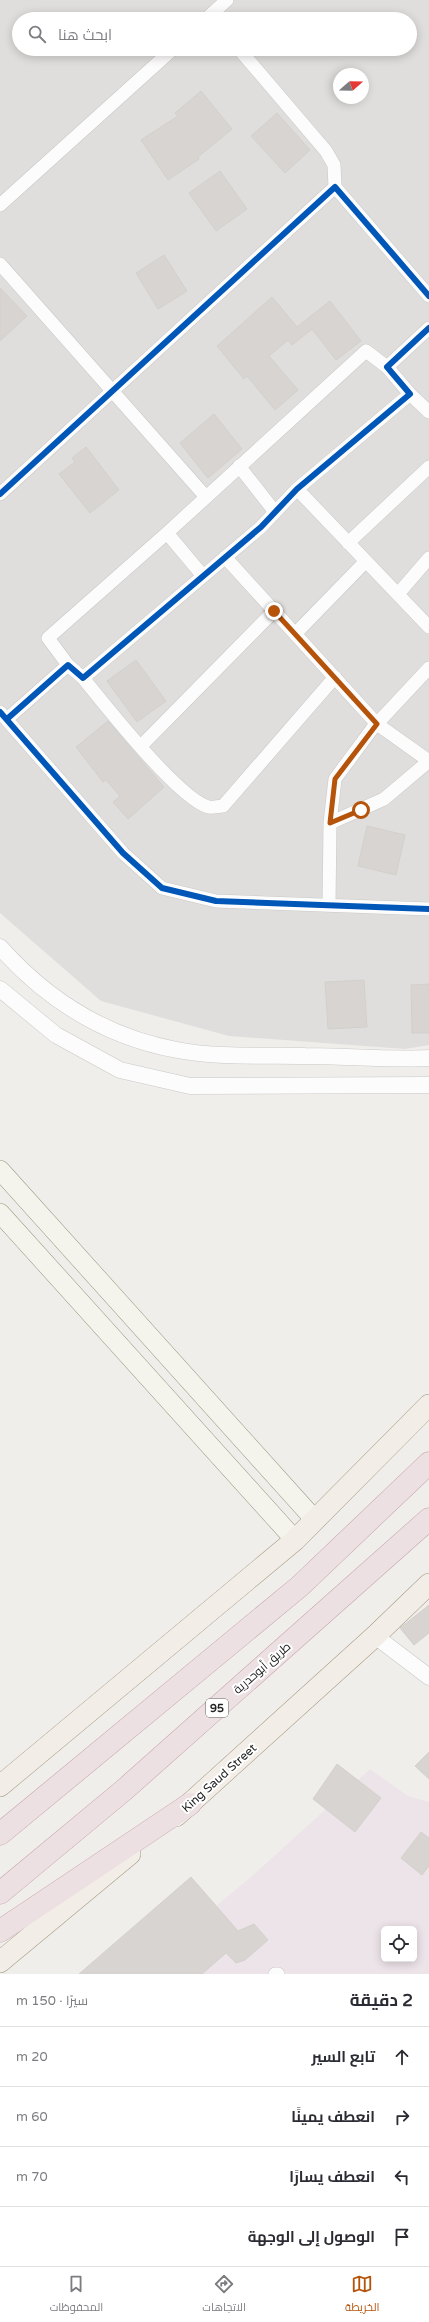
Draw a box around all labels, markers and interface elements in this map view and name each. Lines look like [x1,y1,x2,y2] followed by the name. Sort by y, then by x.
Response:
[12,12,417,56] search box
[26,23,48,45] icon: search
[58,26,112,44] text: ابحث هنا
[333,68,369,104] north arrow
[265,602,283,620] route end
[352,801,370,819] route start
[230,1639,294,1697] street label: طريق أبوحدرية
[206,1699,228,1717] road number: 95
[179,1741,259,1815] street label: King Saud Street
[381,1926,417,1962] map controls
[381,1926,417,1962] button: locate
[350,1990,413,2011] text: 2 دقيقة
[16,1993,88,2009] text: سيرًا · 150 m
[391,2046,413,2068] icon: ahead
[311,2048,375,2066] text: تابع السير
[16,2049,48,2065] text: 20 m
[391,2106,413,2128] icon: right
[291,2108,375,2126] text: انعطف يمينًا
[16,2109,48,2125] text: 60 m
[391,2166,413,2188] icon: left
[289,2168,375,2186] text: انعطف يسارًا
[16,2169,48,2185] text: 70 m
[391,2226,413,2248] icon: arrive
[248,2228,375,2246] text: الوصول إلى الوجهة
[50,2273,103,2317] tab: المحفوظات
[202,2273,246,2317] tab: الاتجاهات
[345,2273,379,2317] tab: الخريطة

